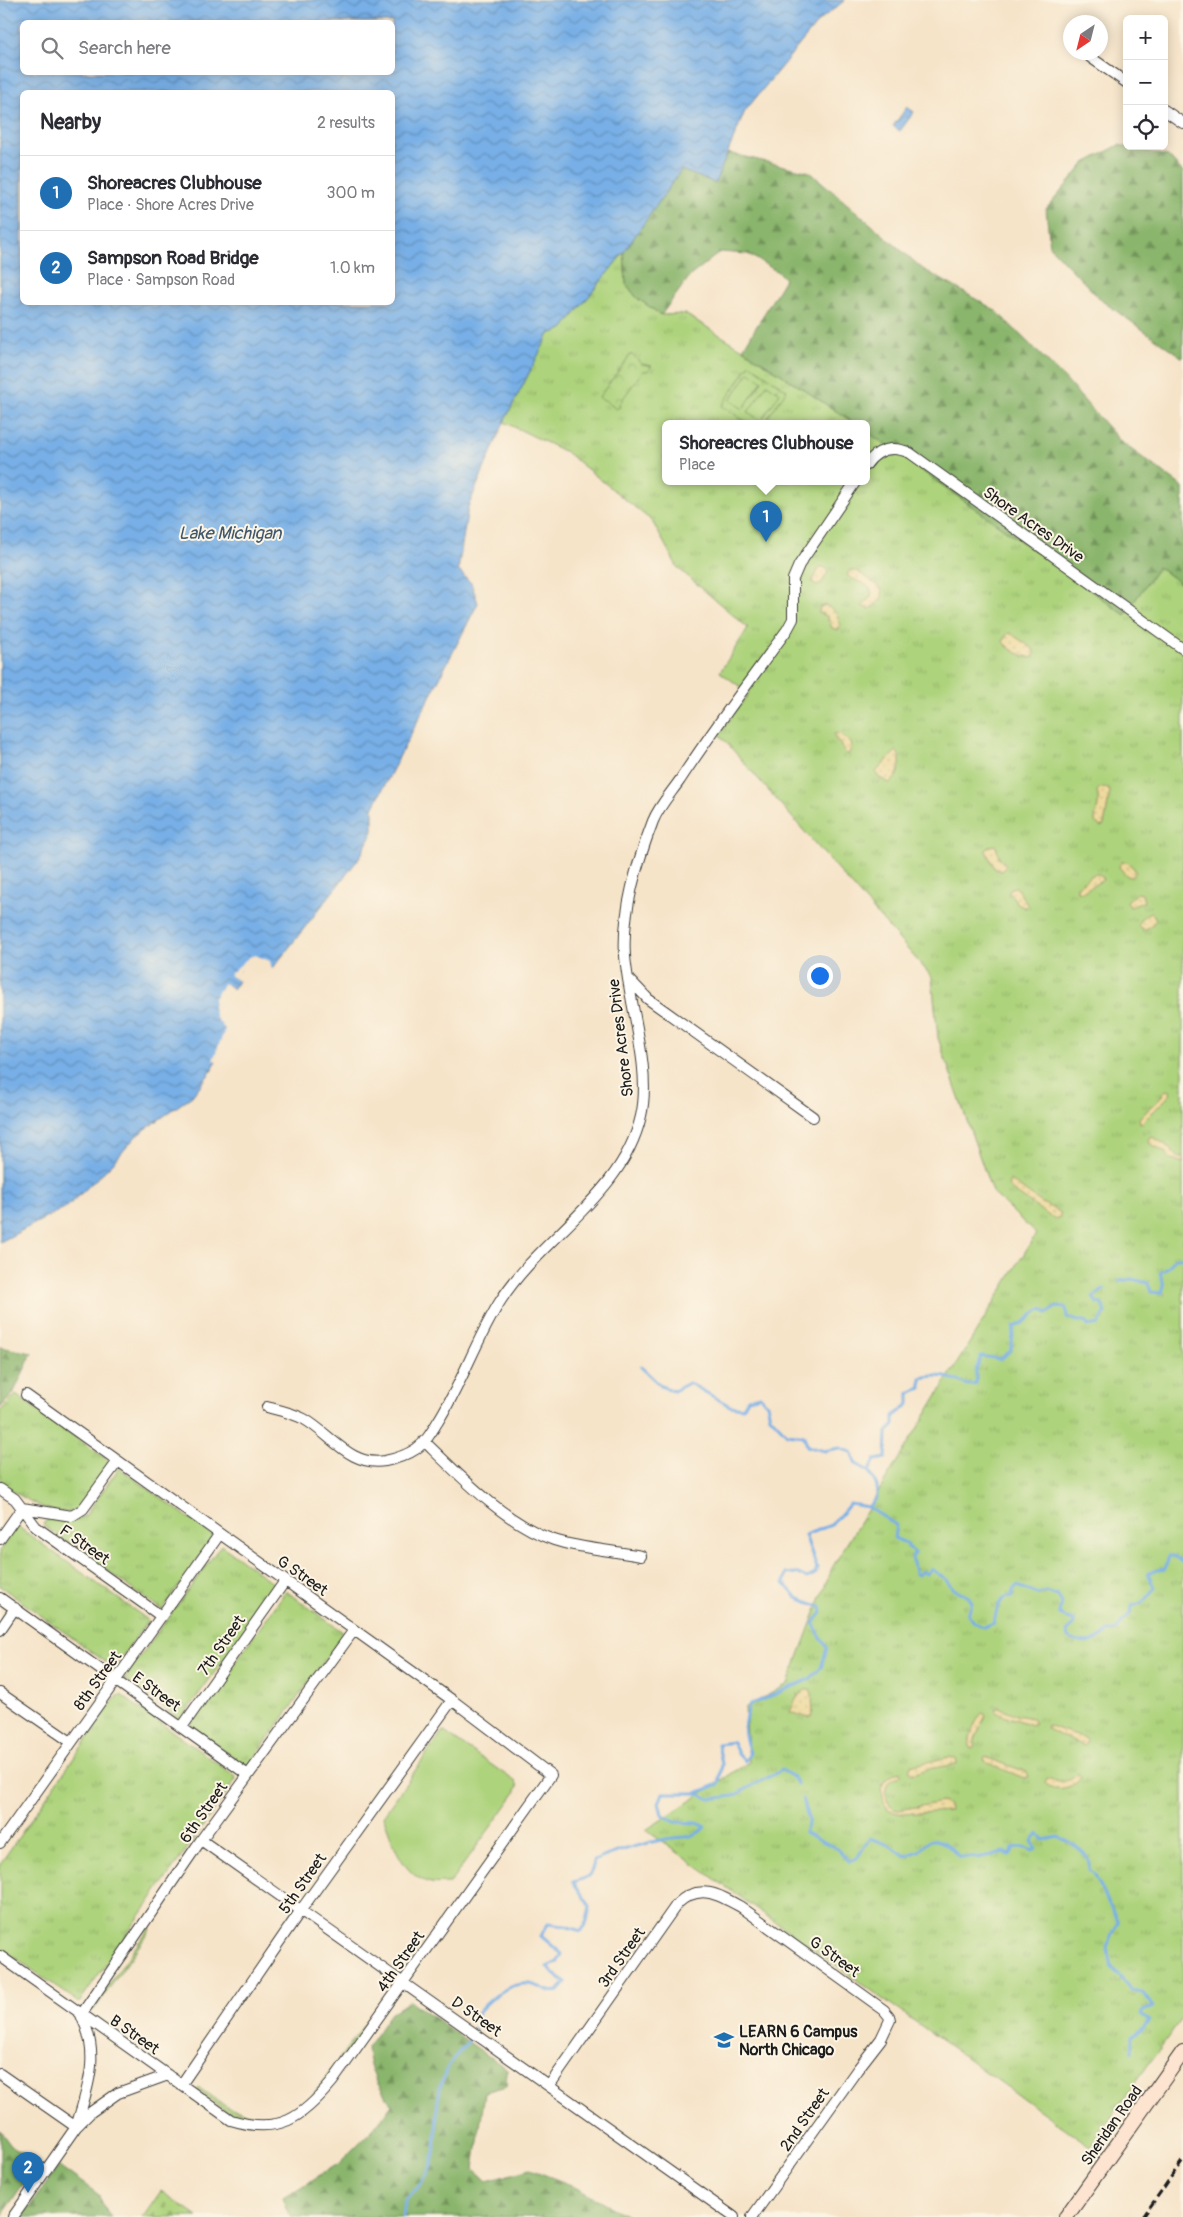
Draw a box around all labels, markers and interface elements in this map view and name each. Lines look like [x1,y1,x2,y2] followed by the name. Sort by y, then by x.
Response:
[1063,15,1108,60] north arrow
[1123,15,1168,150] map controls
[1123,15,1168,60] button: +
[20,20,395,75] search box
[38,34,66,62] icon: search
[78,36,171,60] text: Search here
[1123,60,1168,105] button: −
[1123,105,1168,150] button: locate
[40,109,101,136] text: Nearby
[317,113,375,133] text: 2 results
[87,171,262,195] text: Shoreacres Clubhouse
[53,183,59,203] text: 1
[327,183,375,203] text: 300 m
[87,195,254,215] text: Place · Shore Acres Drive
[87,246,259,270] text: Sampson Road Bridge
[52,258,60,278] text: 2
[330,258,375,278] text: 1.0 km
[87,270,235,290] text: Place · Sampson Road
[662,420,870,485] popup
[679,431,853,455] text: Shoreacres Clubhouse
[679,455,715,475] text: Place
[979,483,1088,567] street label: Shore Acres Drive
[750,501,782,542] pin: 1
[178,522,282,545] water label: Lake Michigan
[807,963,833,989] your location
[604,978,638,1098] street label: Shore Acres Drive
[56,1520,114,1570] street label: F Street
[273,1551,332,1601] street label: G Street
[194,1611,250,1680] street label: 7th Street
[69,1646,126,1714] street label: 8th Street
[128,1667,185,1716] street label: E Street
[176,1778,232,1847] street label: 6th Street
[275,1849,331,1918] street label: 5th Street
[594,1923,650,1992] street label: 3rd Street
[373,1927,429,1996] street label: 4th Street
[805,1932,864,1982] street label: G Street
[447,1992,506,2042] street label: D Street
[106,2011,164,2059] street label: B Street
[739,2022,858,2060] place label: LEARN 6 Campus North Chicago
[713,2029,735,2051] school or university icon: LEARN 6 Campus North Chicago
[1077,2081,1147,2170] street label: Sheridan Road
[776,2084,834,2155] street label: 2nd Street
[12,2152,44,2193] pin: 2

